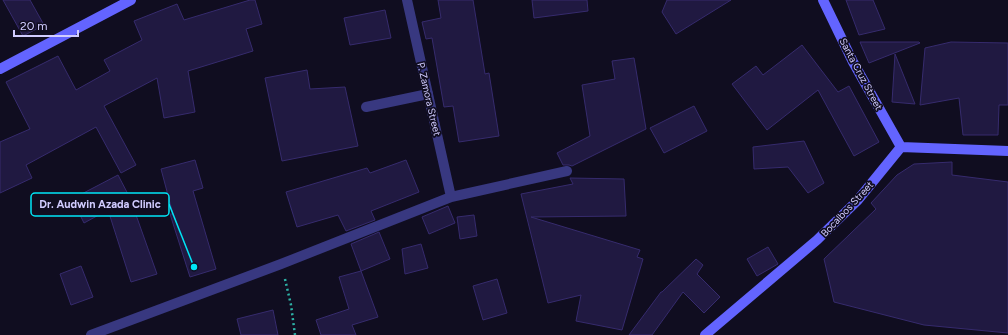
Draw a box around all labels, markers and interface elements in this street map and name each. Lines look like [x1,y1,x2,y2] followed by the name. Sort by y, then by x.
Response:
[14,12,78,38] scale bar
[20,19,48,33] text: 20 m
[837,36,886,112] street label: Santa Cruz Street
[414,61,444,137] street label: P. Zamora Street
[818,178,876,240] street label: Bocalbos Street
[31,193,169,216] callout: Dr. Audwin Azada Clinic
[39,198,161,211] text: Dr. Audwin Azada Clinic

